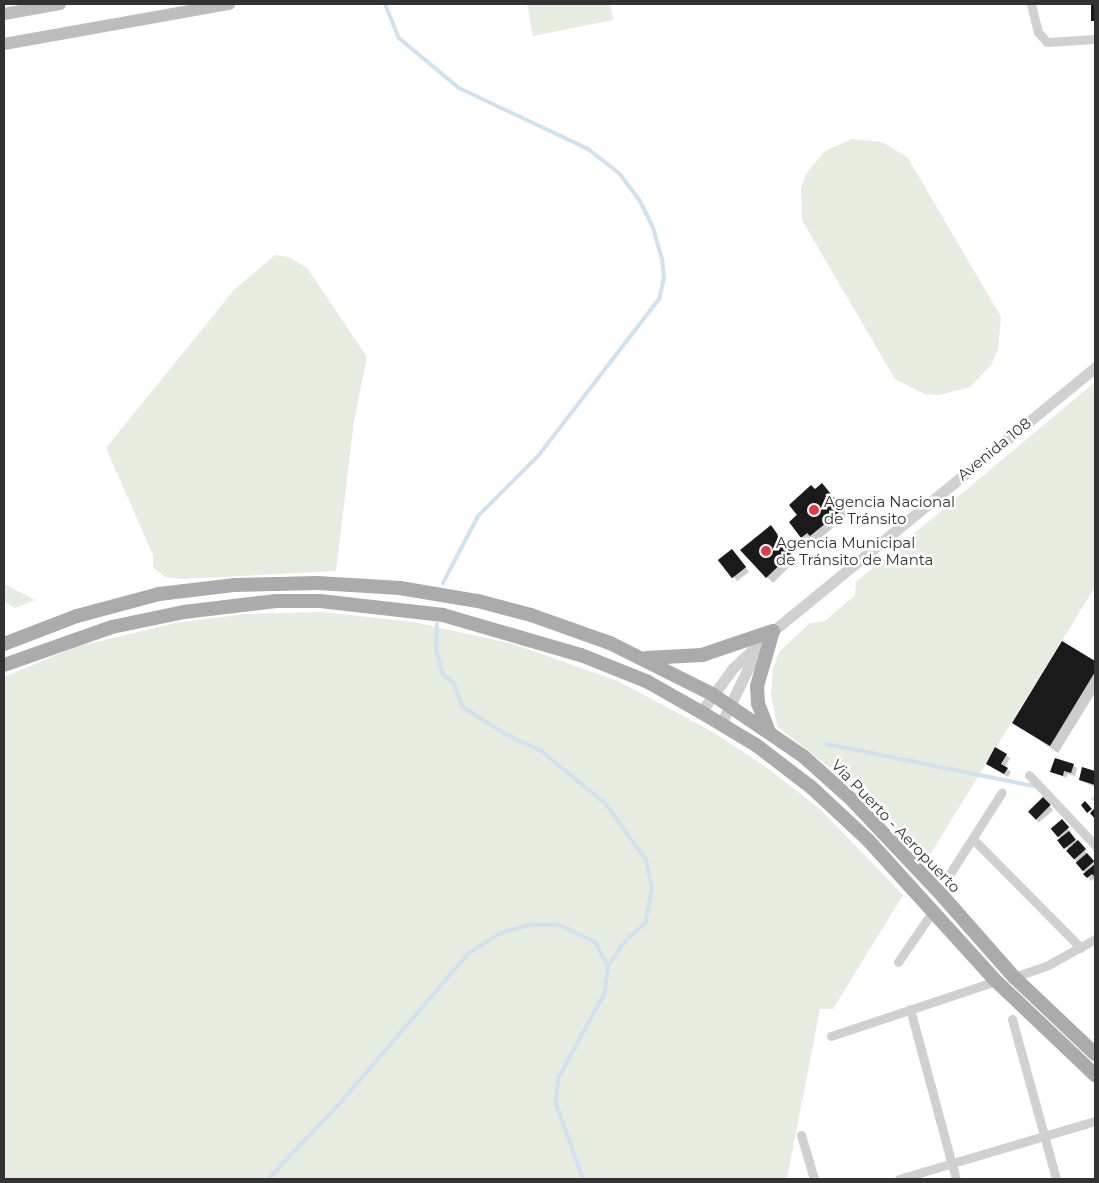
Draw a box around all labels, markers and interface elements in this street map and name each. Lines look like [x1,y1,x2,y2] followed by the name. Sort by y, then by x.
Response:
[954,414,1034,484] street label: Avenida 108
[824,492,955,527] place label: Agencia Nacional de Tránsito
[808,504,820,516] marker: Agencia Nacional de Tránsito
[776,533,933,568] place label: Agencia Municipal de Tránsito de Manta
[760,545,772,557] marker: Agencia Municipal de Tránsito de Manta
[828,756,964,896] street label: Via Puerto - Aeropuerto

